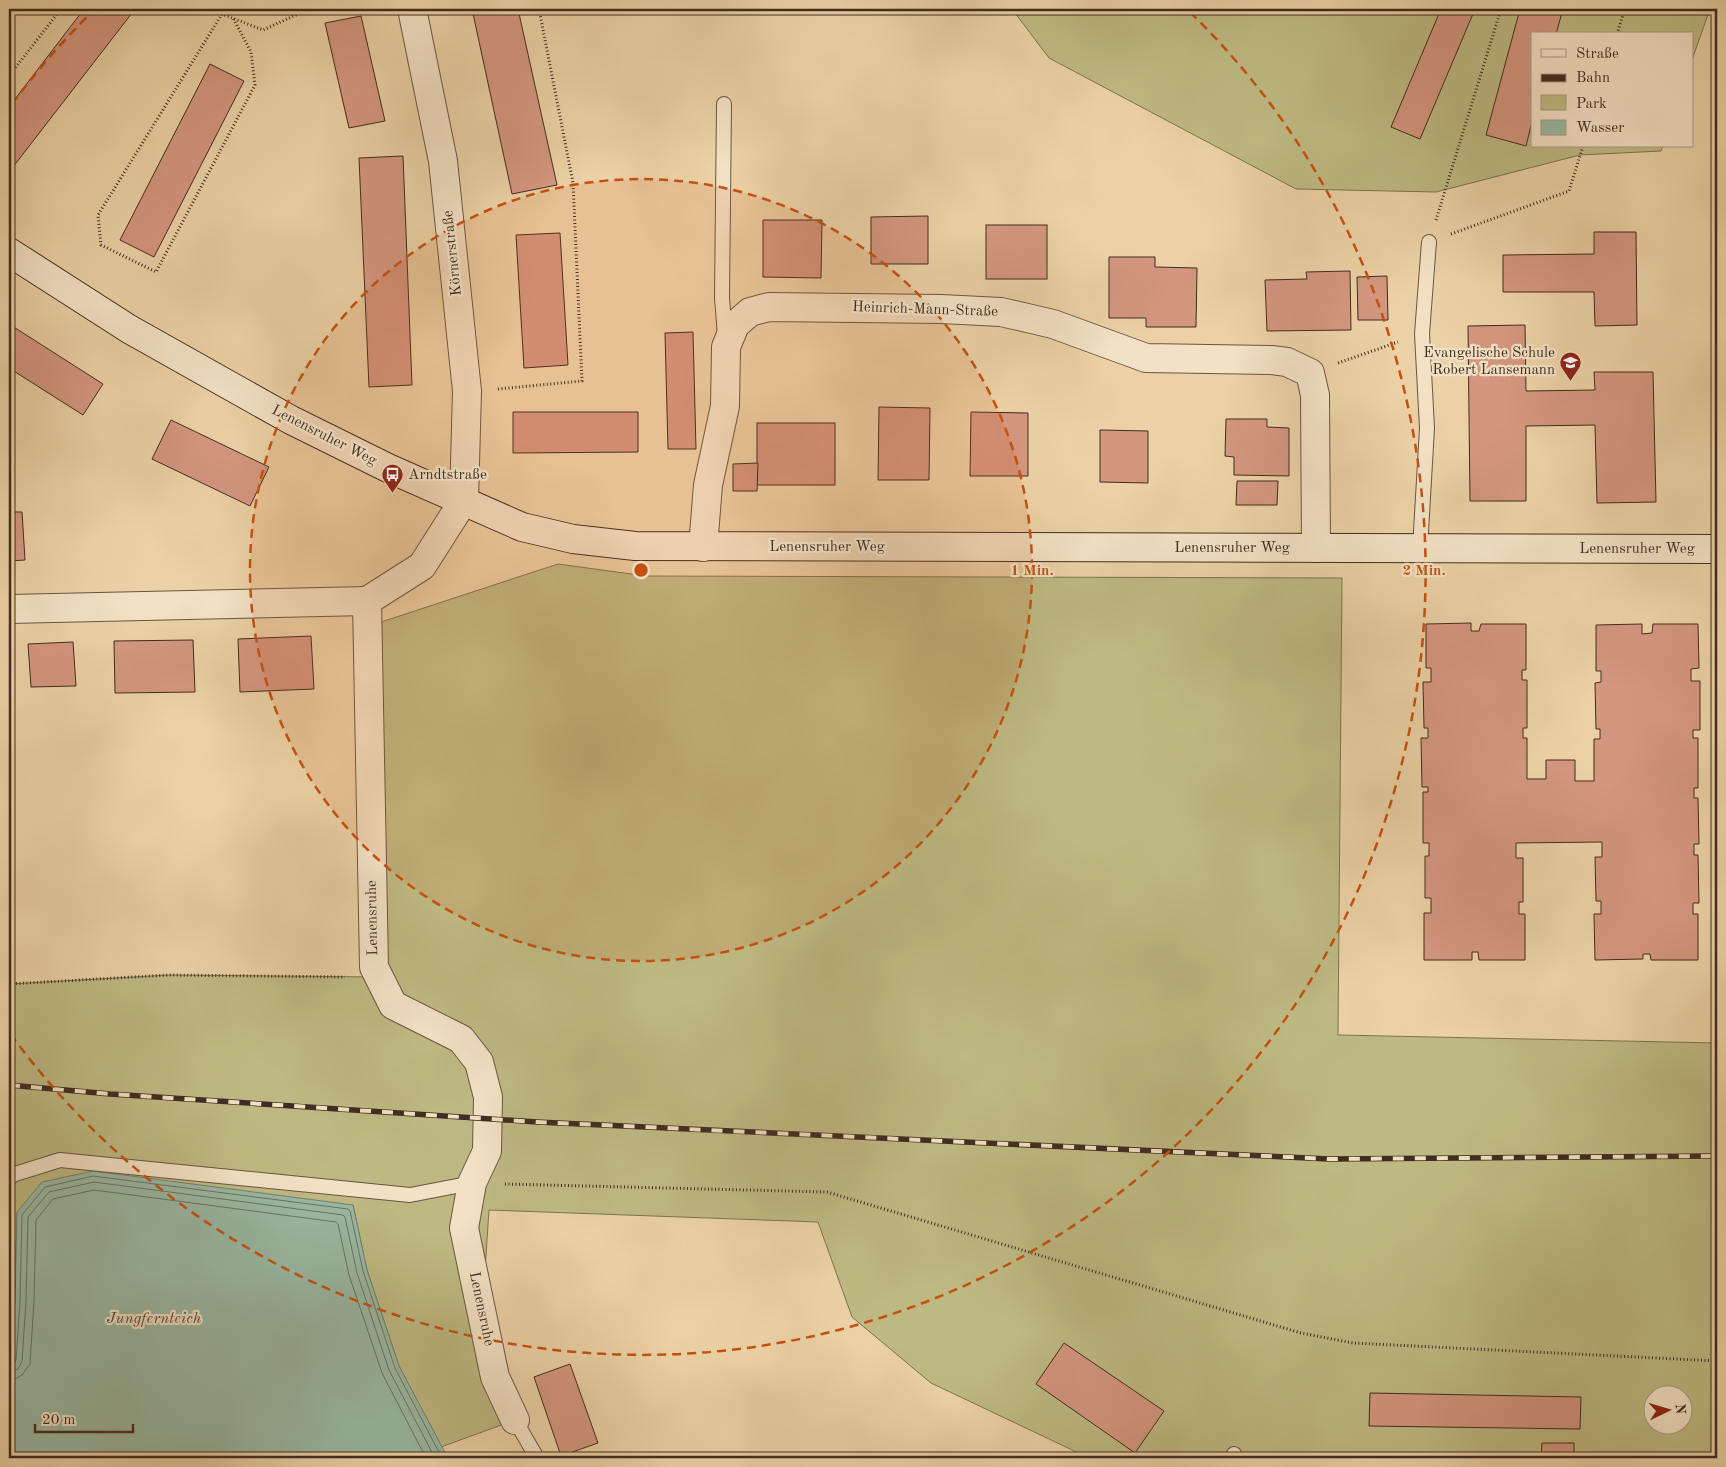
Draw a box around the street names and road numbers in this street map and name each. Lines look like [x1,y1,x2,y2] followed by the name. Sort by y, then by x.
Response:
[441,209,465,297] street label: Körnerstraße
[852,300,998,320] street label: Heinrich-Mann-Straße
[269,403,379,469] street label: Lenensruher Weg
[769,540,885,555] street label: Lenensruher Weg
[1174,541,1290,556] street label: Lenensruher Weg
[1579,542,1695,557] street label: Lenensruher Weg
[365,880,381,956] street label: Lenensruhe
[466,1270,496,1348] street label: Lenensruhe

